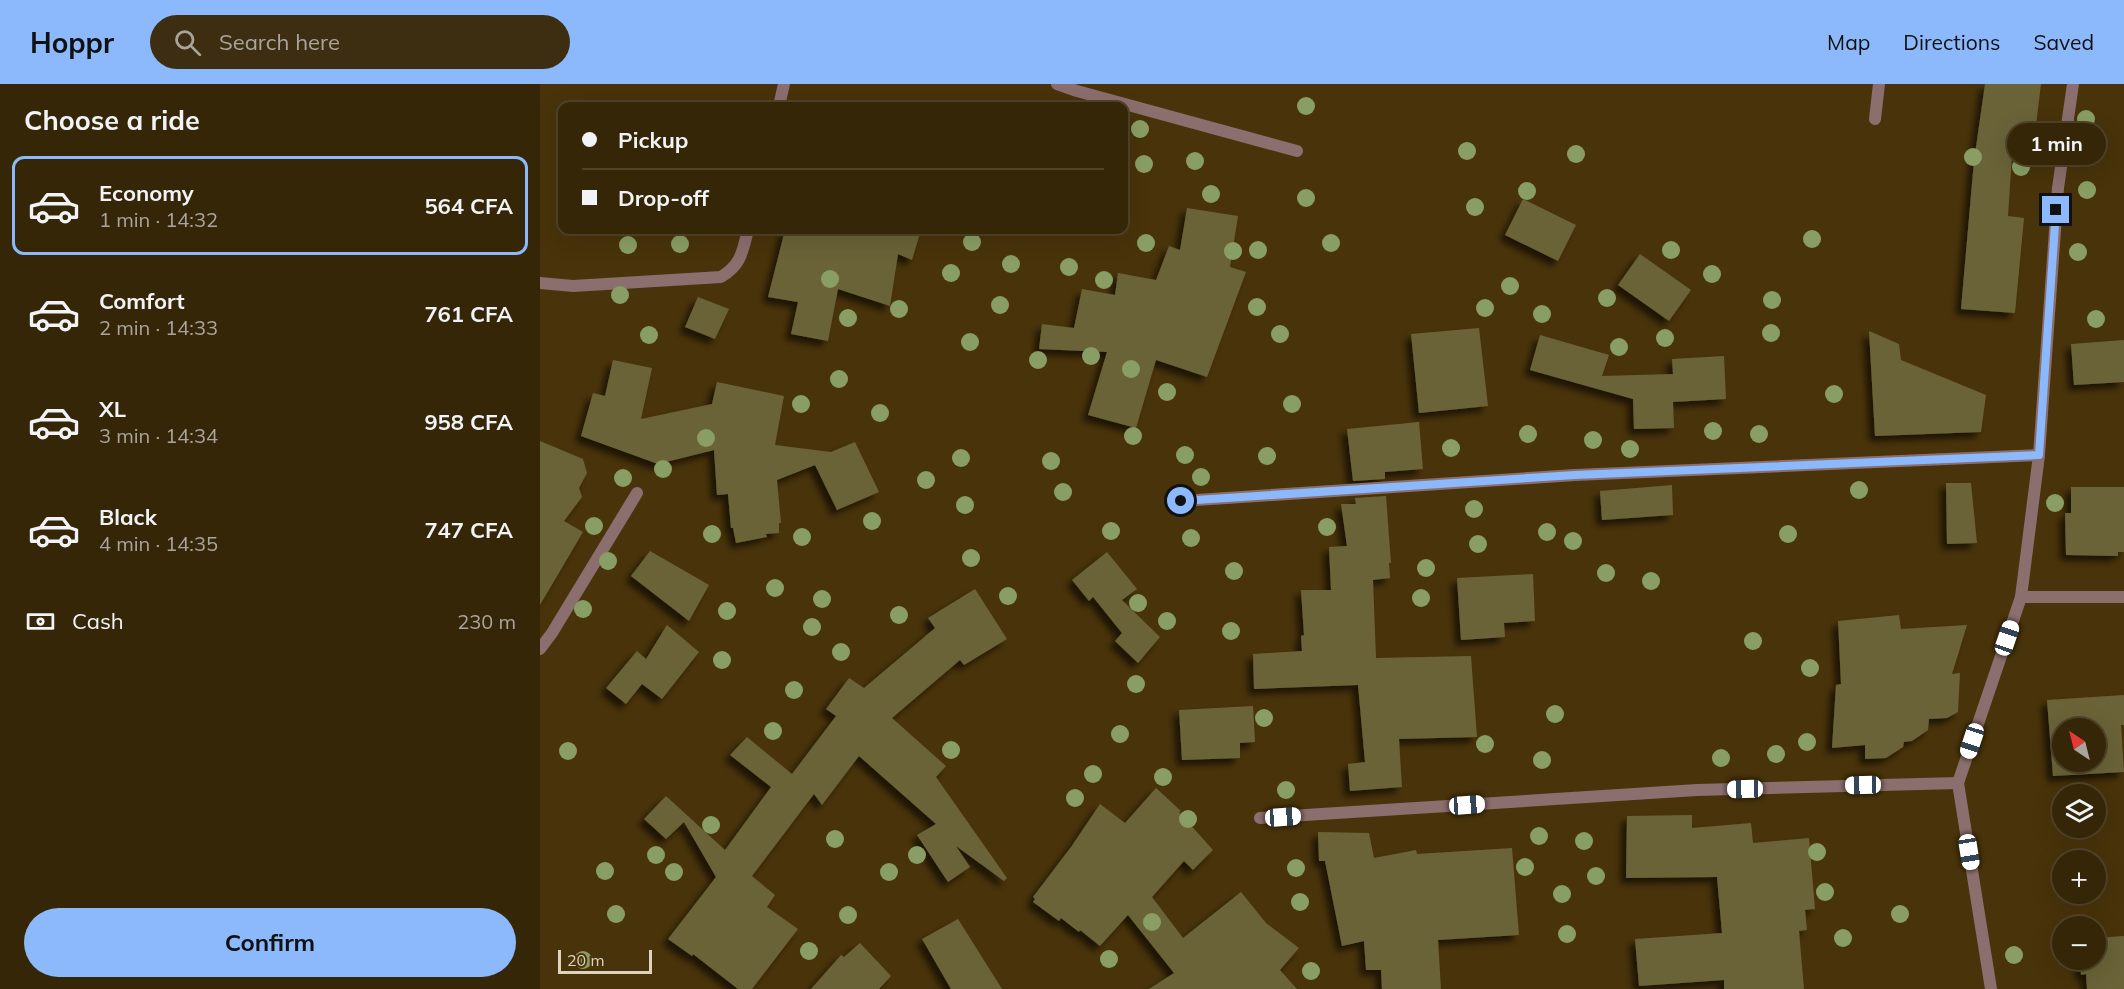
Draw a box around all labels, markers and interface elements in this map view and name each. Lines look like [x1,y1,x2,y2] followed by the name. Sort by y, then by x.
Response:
[150,15,570,69] search box
[30,25,114,60] text: Hoppr
[171,26,204,59] icon: search
[219,28,340,56] text: Search here
[1827,29,1870,55] text: Map
[1903,29,2000,55] text: Directions
[2033,29,2094,55] text: Saved
[24,103,200,137] text: Choose a ride
[2006,123,2105,165] callout: 1 min
[618,126,688,154] text: Pickup
[2030,131,2083,156] text: 1 min
[27,179,81,233] icon: car
[99,179,194,207] text: Economy
[618,184,709,212] text: Drop-off
[424,192,513,220] text: 564 CFA
[2042,196,2069,223] route end
[99,207,218,232] text: 1 min · 14:32
[27,287,81,341] icon: car
[99,287,185,315] text: Comfort
[424,300,513,328] text: 761 CFA
[99,315,218,340] text: 2 min · 14:33
[27,395,81,449] icon: car
[99,395,126,423] text: XL
[424,408,513,436] text: 958 CFA
[99,423,218,448] text: 3 min · 14:34
[1167,487,1194,514] route start
[27,503,81,557] icon: car
[99,503,157,531] text: Black
[424,516,513,544] text: 747 CFA
[99,531,218,556] text: 4 min · 14:35
[24,605,57,638] icon: cash
[72,607,124,635] text: Cash
[457,609,516,634] text: 230 m
[1993,618,2021,658] car
[2052,718,2106,772] north arrow
[2052,718,2106,970] map controls
[1958,721,1986,761] car
[1845,776,1881,794] car
[1727,780,1763,798] car
[2052,784,2106,838] button: layers
[1448,795,1486,815] car
[1264,807,1302,827] car
[1957,833,1981,871] car
[2052,850,2106,904] button: +
[24,908,516,977] button: Confirm
[2052,916,2106,970] button: −
[558,947,652,974] scale bar
[567,950,604,970] text: 20 m

